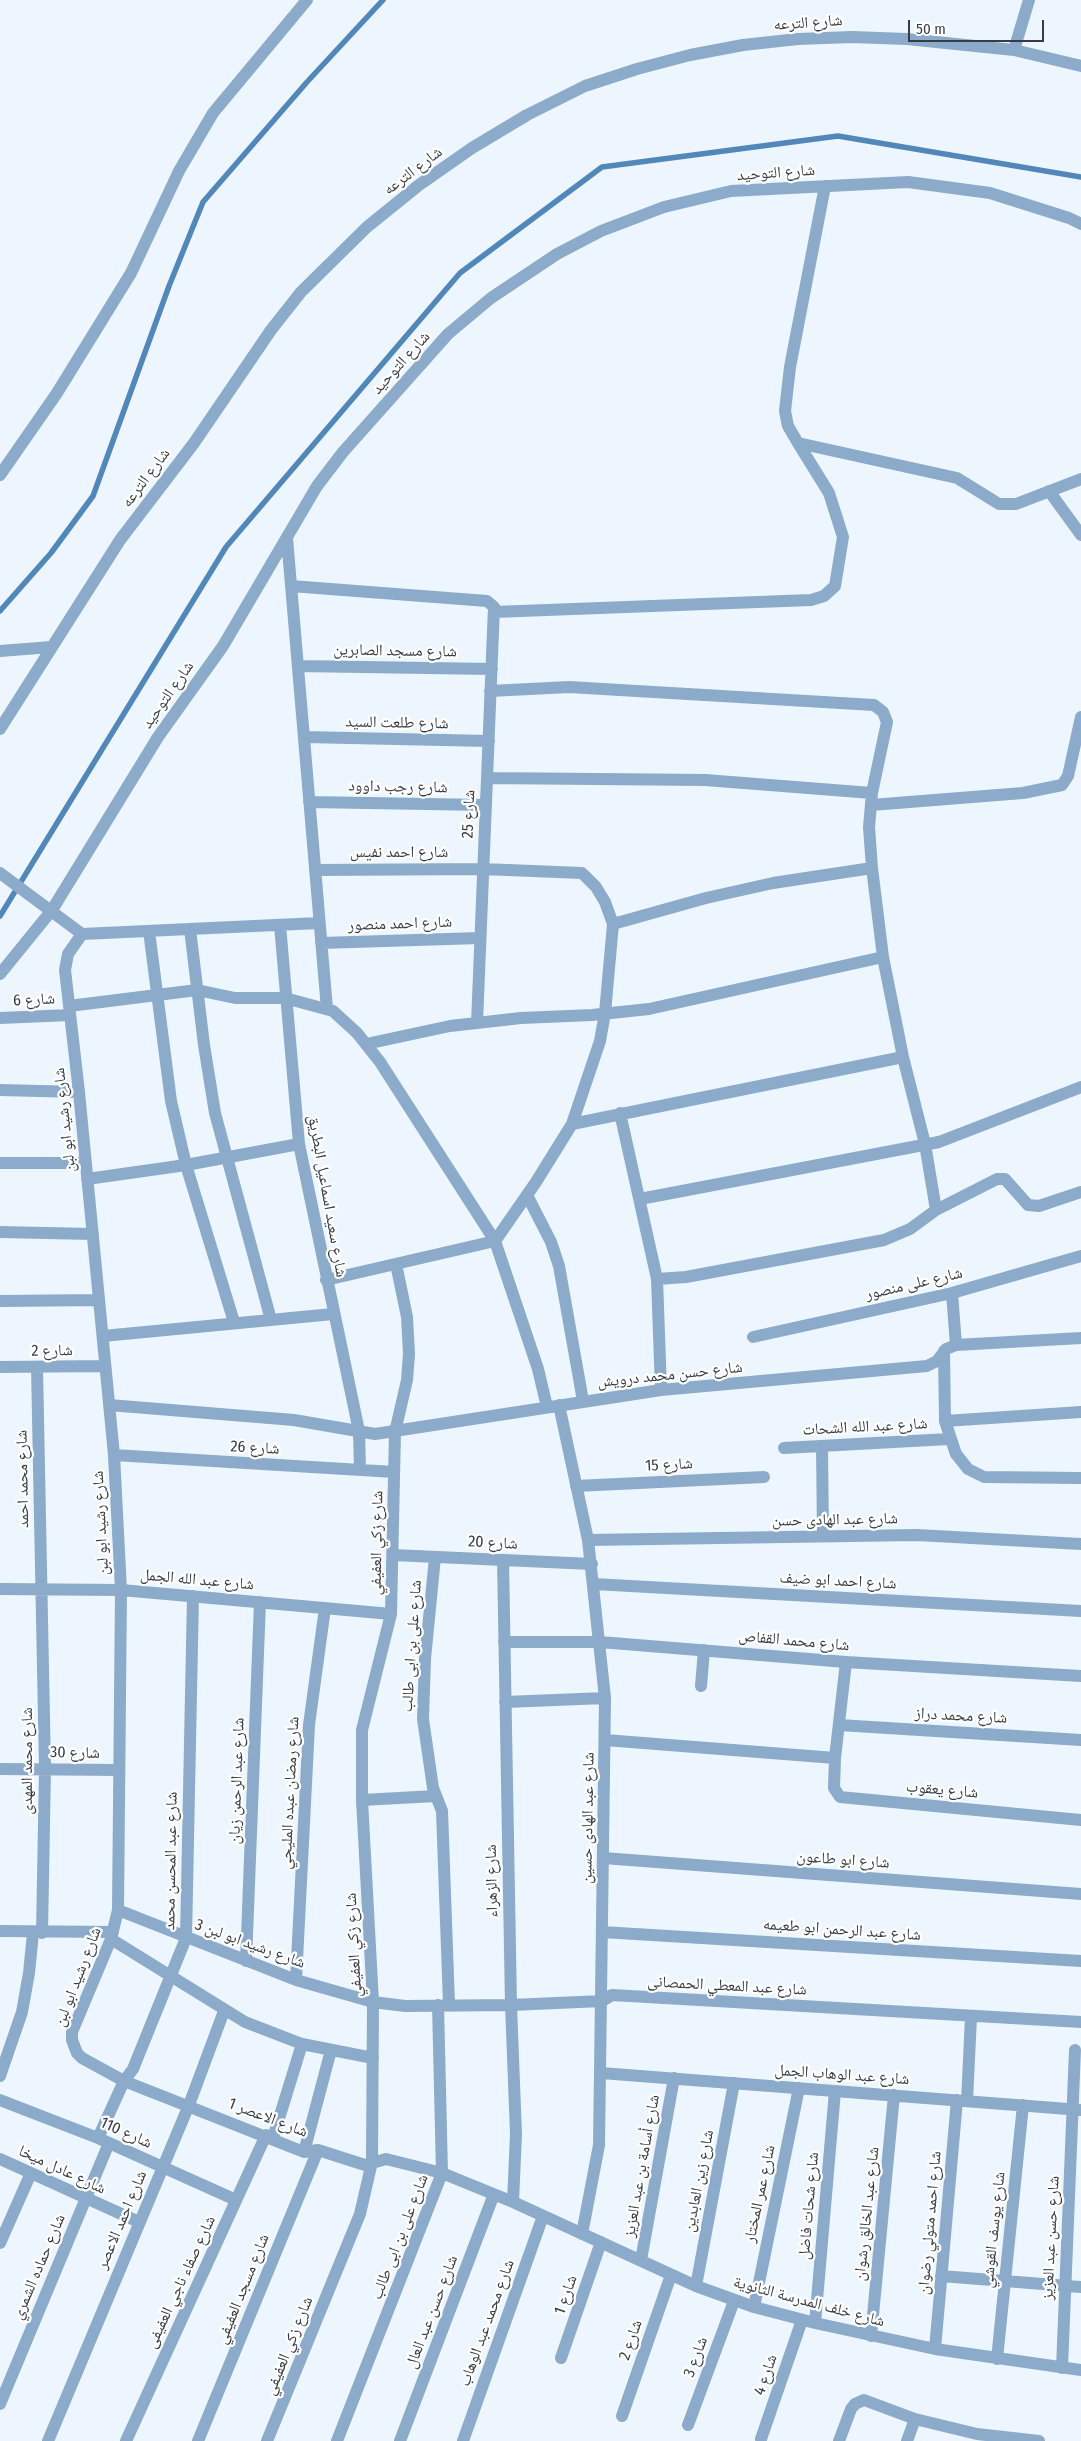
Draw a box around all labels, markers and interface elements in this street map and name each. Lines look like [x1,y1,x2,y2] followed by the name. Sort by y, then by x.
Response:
[911,10,1047,42] scale bar
[773,11,843,35] street label: شارع الترعه
[916,20,946,38] text: 50 m
[380,143,446,199] street label: شارع الترعه
[736,161,816,185] street label: شارع التوحيد
[368,328,434,398] street label: شارع التوحيد
[118,445,174,511] street label: شارع الترعه
[333,640,457,662] street label: شارع مسجد الصابرين
[138,657,198,733] street label: شارع التوحيد
[345,713,449,733] street label: شارع طلعت السيد
[348,777,448,797] street label: شارع رجب داوود
[459,789,479,839] street label: شارع 25
[350,843,448,863] street label: شارع احمد نفيس
[348,913,452,935] street label: شارع احمد منصور
[12,989,56,1011] street label: شارع 6
[50,1067,80,1173] street label: شارع رشيد ابو لبن
[303,1113,351,1279] street label: شارع سعيد اسماعيل البطريق
[864,1264,964,1304] street label: شارع على منصور
[31,1341,73,1361] street label: شارع 2
[596,1358,744,1392] street label: شارع حسن محمد درويش
[802,1414,928,1440] street label: شارع عبد الله الشحات
[13,1430,33,1528] street label: شارع محمد احمد
[230,1437,280,1459] street label: شارع 26
[645,1454,693,1476] street label: شارع 15
[89,1470,113,1576] street label: شارع رشيد ابو لبن
[366,1490,388,1596] street label: شارع زكي العفيفي
[772,1509,898,1531] street label: شارع عبد الهادى حسن
[468,1532,518,1554] street label: شارع 20
[139,1565,255,1595] street label: شارع عبد الله الجمل
[779,1568,897,1594] street label: شارع احمد ابو ضيف
[398,1579,426,1713] street label: شارع على بن ابى طالب
[738,1627,850,1655] street label: شارع محمد القفاص
[914,1704,1008,1728] street label: شارع محمد دراز
[18,1707,38,1815] street label: شارع محمد المهدى
[276,1716,304,1870] street label: شارع رمضان عبده المليجي
[225,1717,249,1845] street label: شارع عبد الرحمن زيان
[50,1743,100,1763] street label: شارع 30
[577,1752,599,1884] street label: شارع عبد الهادى حسين
[905,1777,979,1803] street label: شارع يعقوب
[160,1792,182,1930] street label: شارع عبد المحسن محمد
[482,1844,502,1918] street label: شارع الزهراء
[796,1847,890,1873] street label: شارع ابو طاعون
[342,1892,366,1998] street label: شارع زكي العفيفي
[192,1915,308,1973] street label: شارع رشيد ابو لبن 3
[762,1915,922,1945] street label: شارع عبد الرحمن ابو طعيمه
[50,1925,106,2029] street label: شارع رشيد ابو لبن
[647,1972,807,2000] street label: شارع عبد المعطي الحمصانى
[774,2061,910,2089] street label: شارع عبد الوهاب الجمل
[620,2093,664,2239] street label: شارع أسامة بن عبد العزيز
[226,2094,310,2142] street label: شارع الاعصر 1
[97,2113,155,2153] street label: شارع 110
[680,2128,718,2234] street label: شارع زين العابدين
[15,2141,109,2199] street label: شارع عادل ميخا
[740,2143,780,2245] street label: شارع عمر المختار
[850,2146,884,2282] street label: شارع عبد الخالق رشوان
[914,2150,946,2296] street label: شارع احمد متولي رضوان
[795,2151,823,2261] street label: شارع شحات فاضل
[93,2168,151,2272] street label: شارع احمد الاعصر
[978,2171,1010,2289] street label: شارع يوسف القوشي
[367,2172,433,2302] street label: شارع على بن ابى طالب
[1038,2175,1064,2301] street label: شارع حسن عبد العزيز
[8,2211,70,2323] street label: شارع حماده الشمري
[142,2213,220,2351] street label: شارع صفاء ناجي العفيفى
[212,2231,274,2347] street label: شارع مسجد العفيفي
[402,2253,462,2371] street label: شارع حسن عبد العال
[455,2257,519,2389] street label: شارع محمد عبد الوهاب
[550,2273,582,2317] street label: شارع 1
[731,2273,887,2331] street label: شارع خلف المدرسة الثانوية
[260,2294,318,2398] street label: شارع زكي العفيفي
[615,2317,647,2363] street label: شارع 2
[680,2334,712,2380] street label: شارع 3
[750,2352,782,2398] street label: شارع 4

